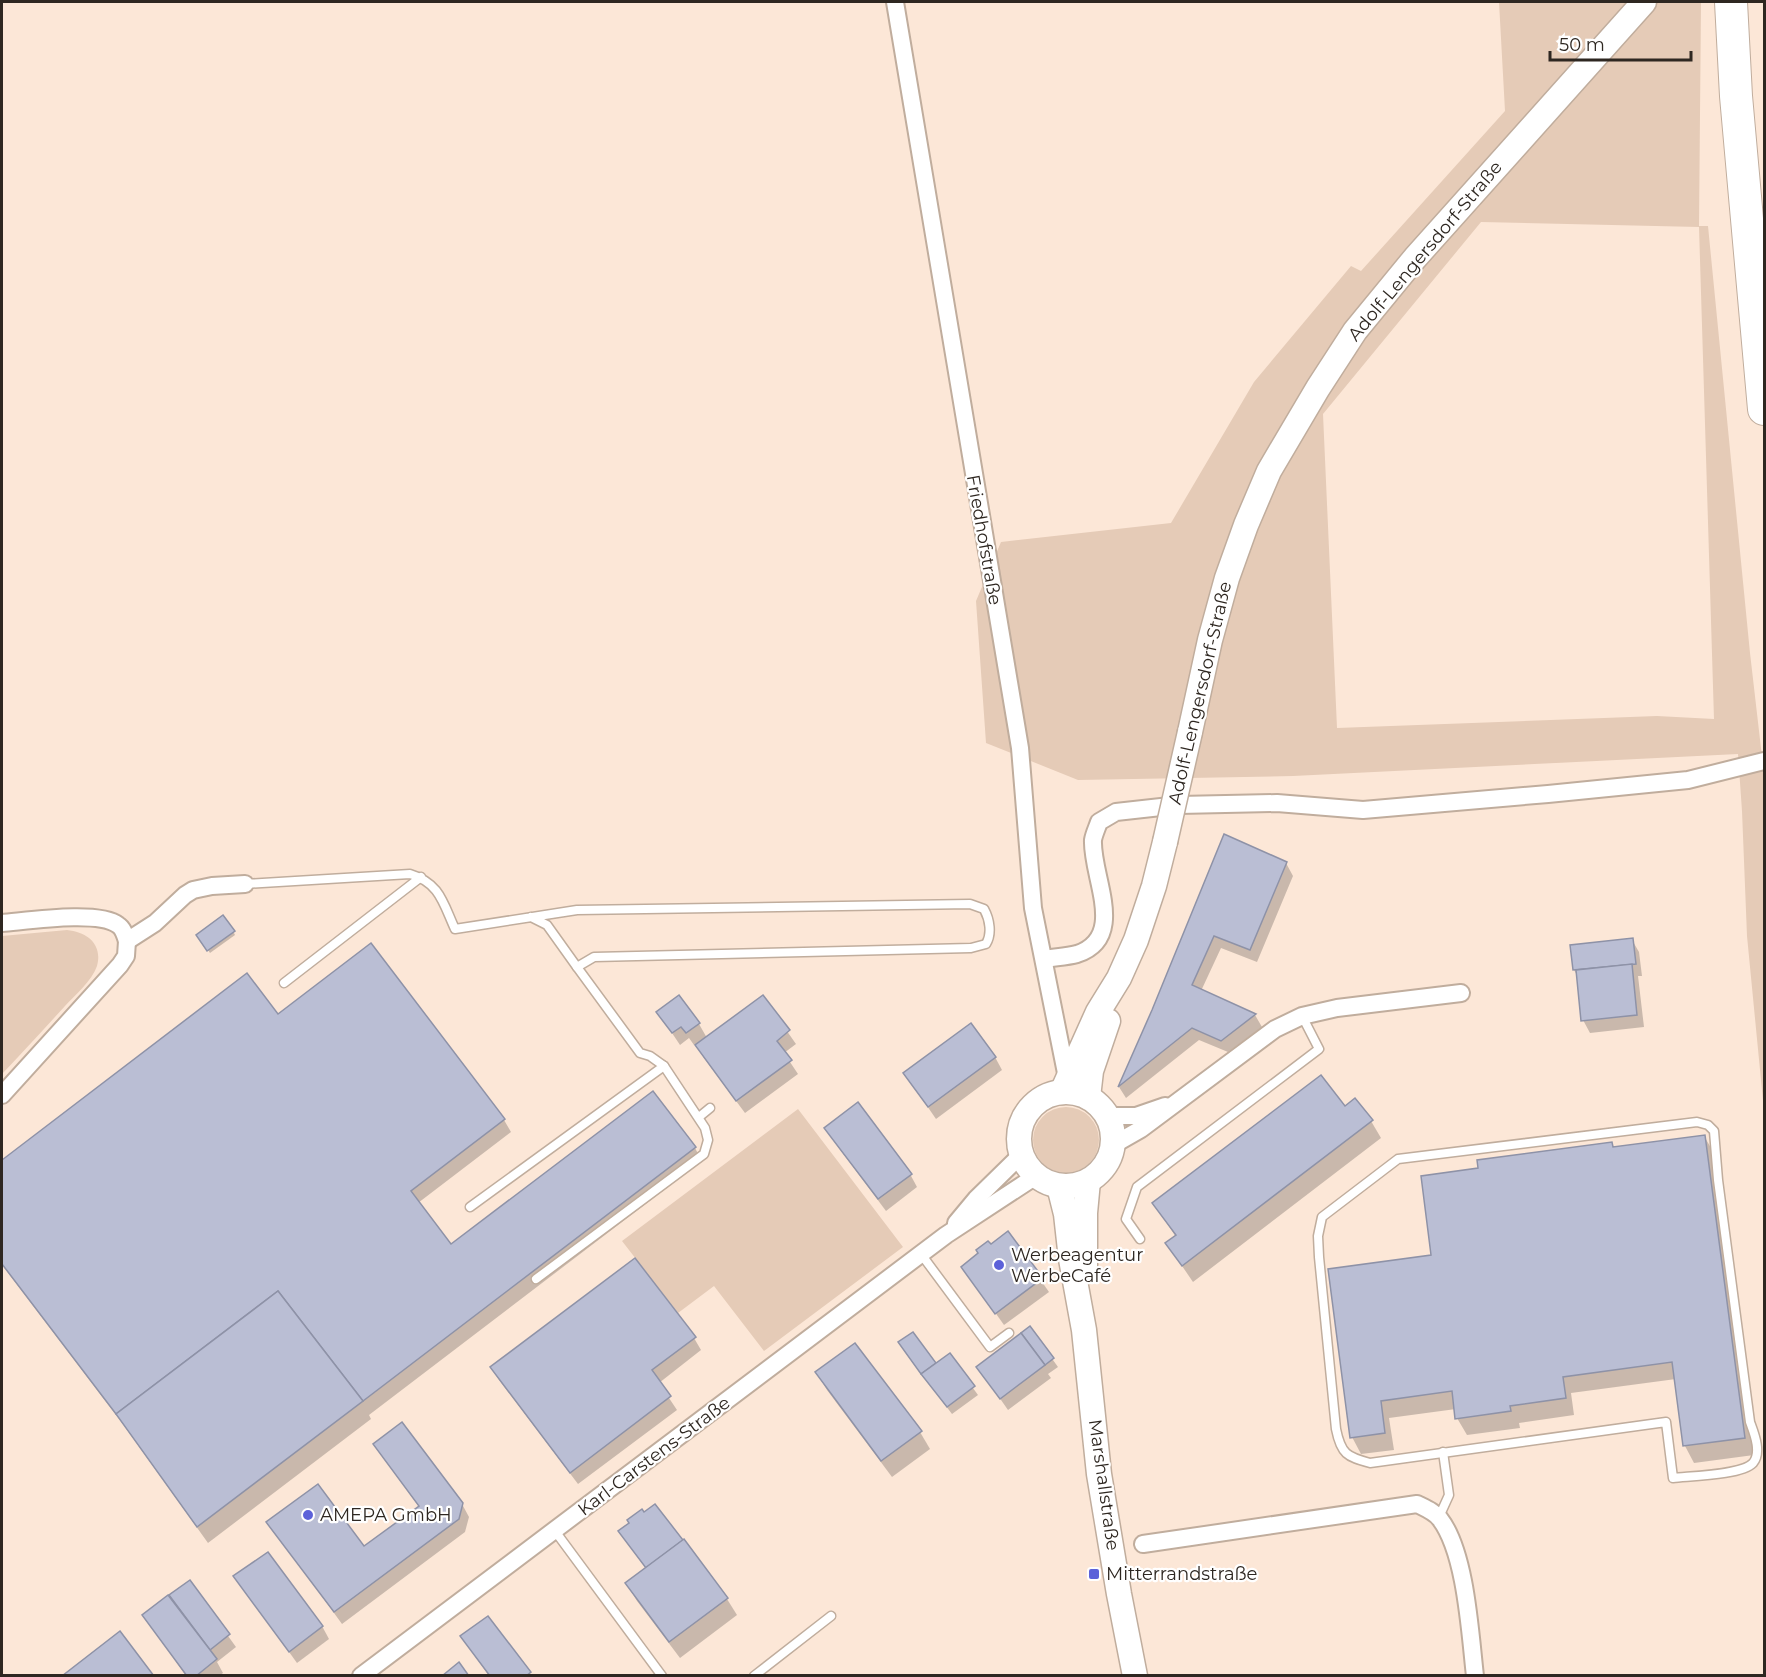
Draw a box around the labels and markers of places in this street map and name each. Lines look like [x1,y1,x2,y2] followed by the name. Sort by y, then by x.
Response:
[1011,1244,1143,1287] place label: Werbeagentur WerbeCafé
[992,1258,1006,1272] marker: Werbeagentur WerbeCafé
[320,1504,452,1526] place label: AMEPA GmbH
[301,1508,315,1522] marker: AMEPA GmbH
[1106,1563,1258,1585] place label: Mitterrandstraße
[1087,1567,1101,1581] marker: Mitterrandstraße

